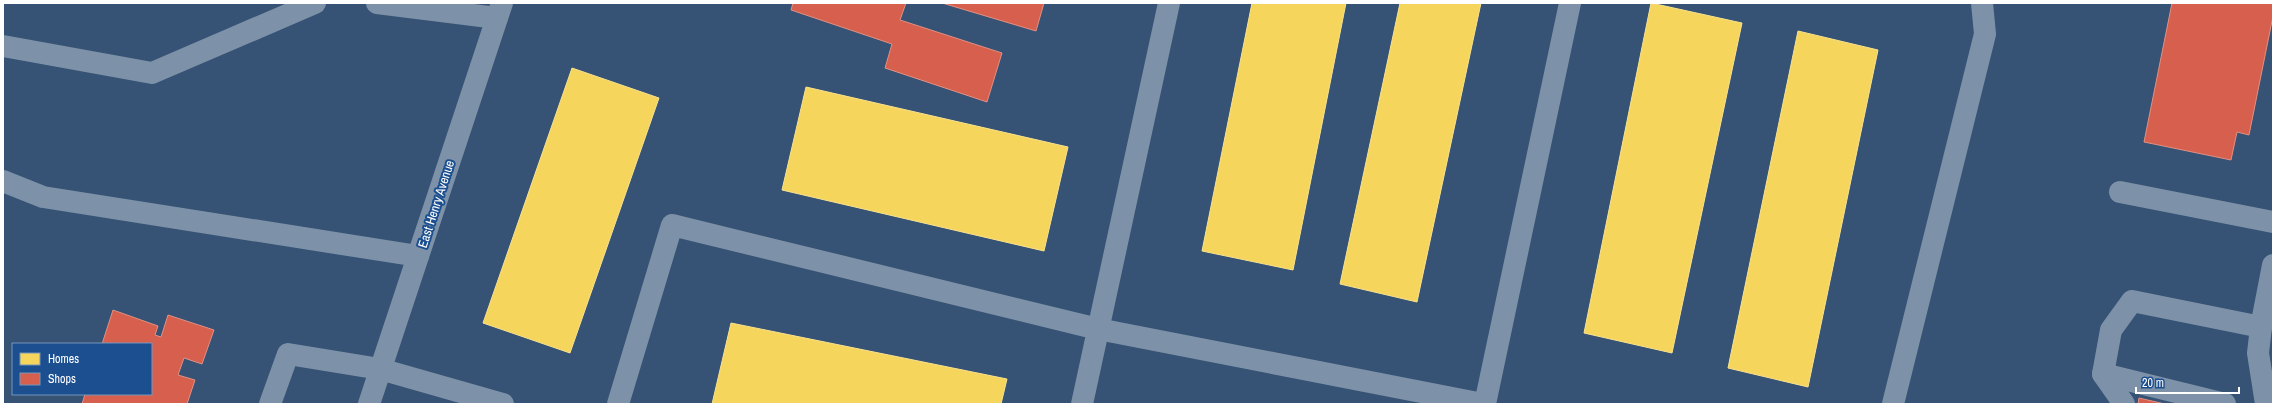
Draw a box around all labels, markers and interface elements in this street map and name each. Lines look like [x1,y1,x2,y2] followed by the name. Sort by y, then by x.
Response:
[414,158,458,250] street label: East Henry Avenue
[12,343,152,395] legend
[48,351,79,367] text: Homes
[2136,369,2239,395] scale bar
[48,371,76,387] text: Shops
[2142,375,2164,391] text: 20 m

